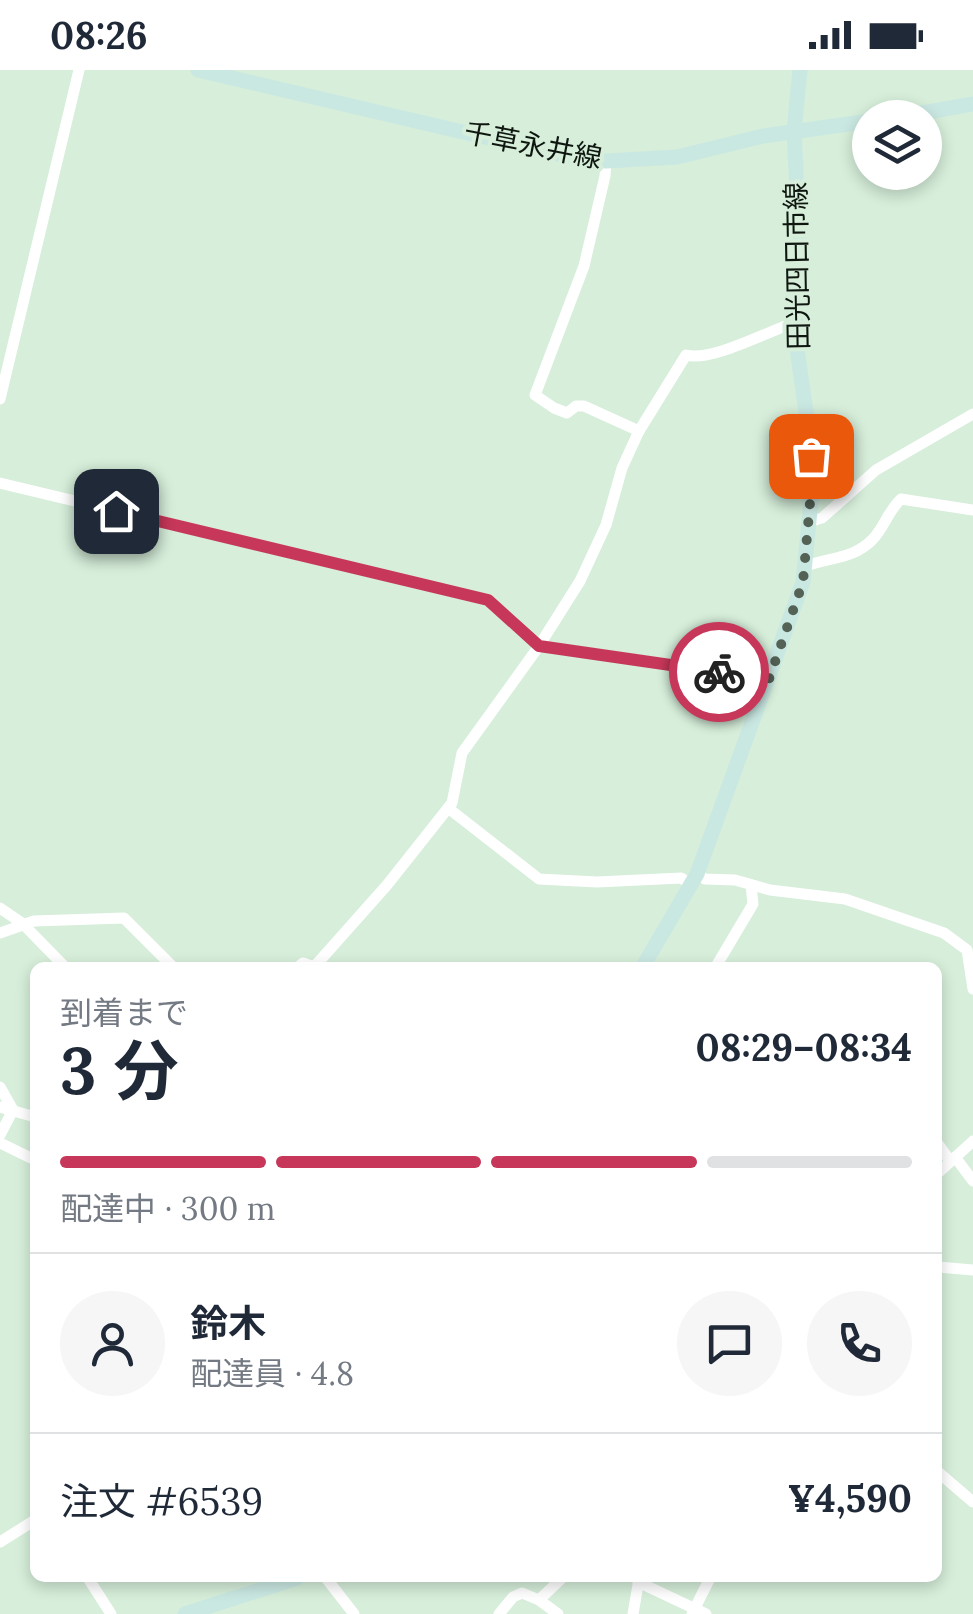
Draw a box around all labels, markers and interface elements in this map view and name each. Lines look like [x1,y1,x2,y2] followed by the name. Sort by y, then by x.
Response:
[50,11,148,59] text: 08:26
[852,100,942,190] map controls
[852,100,942,190] button: layers
[461,114,605,176] street label: 千草永井線
[778,182,816,350] street label: 田光四日市線
[769,414,854,499] pin
[784,429,839,484] icon: bag
[74,469,159,554] pin
[89,484,144,539] icon: home
[669,622,769,722] courier
[692,645,747,700] icon: bike
[60,992,188,1033] text: 到着まで
[696,1023,912,1071] text: 08:29–08:34
[60,1029,179,1112] text: 3 分
[60,1188,275,1229] text: 配達中 · 300 m
[60,1291,165,1396] button: person
[677,1291,782,1396] button: chat
[807,1291,912,1396] button: phone
[190,1299,266,1347] text: 鈴木
[190,1353,354,1394] text: 配達員 · 4.8
[788,1474,912,1522] text: ¥4,590
[60,1477,263,1525] text: 注文 #6539

